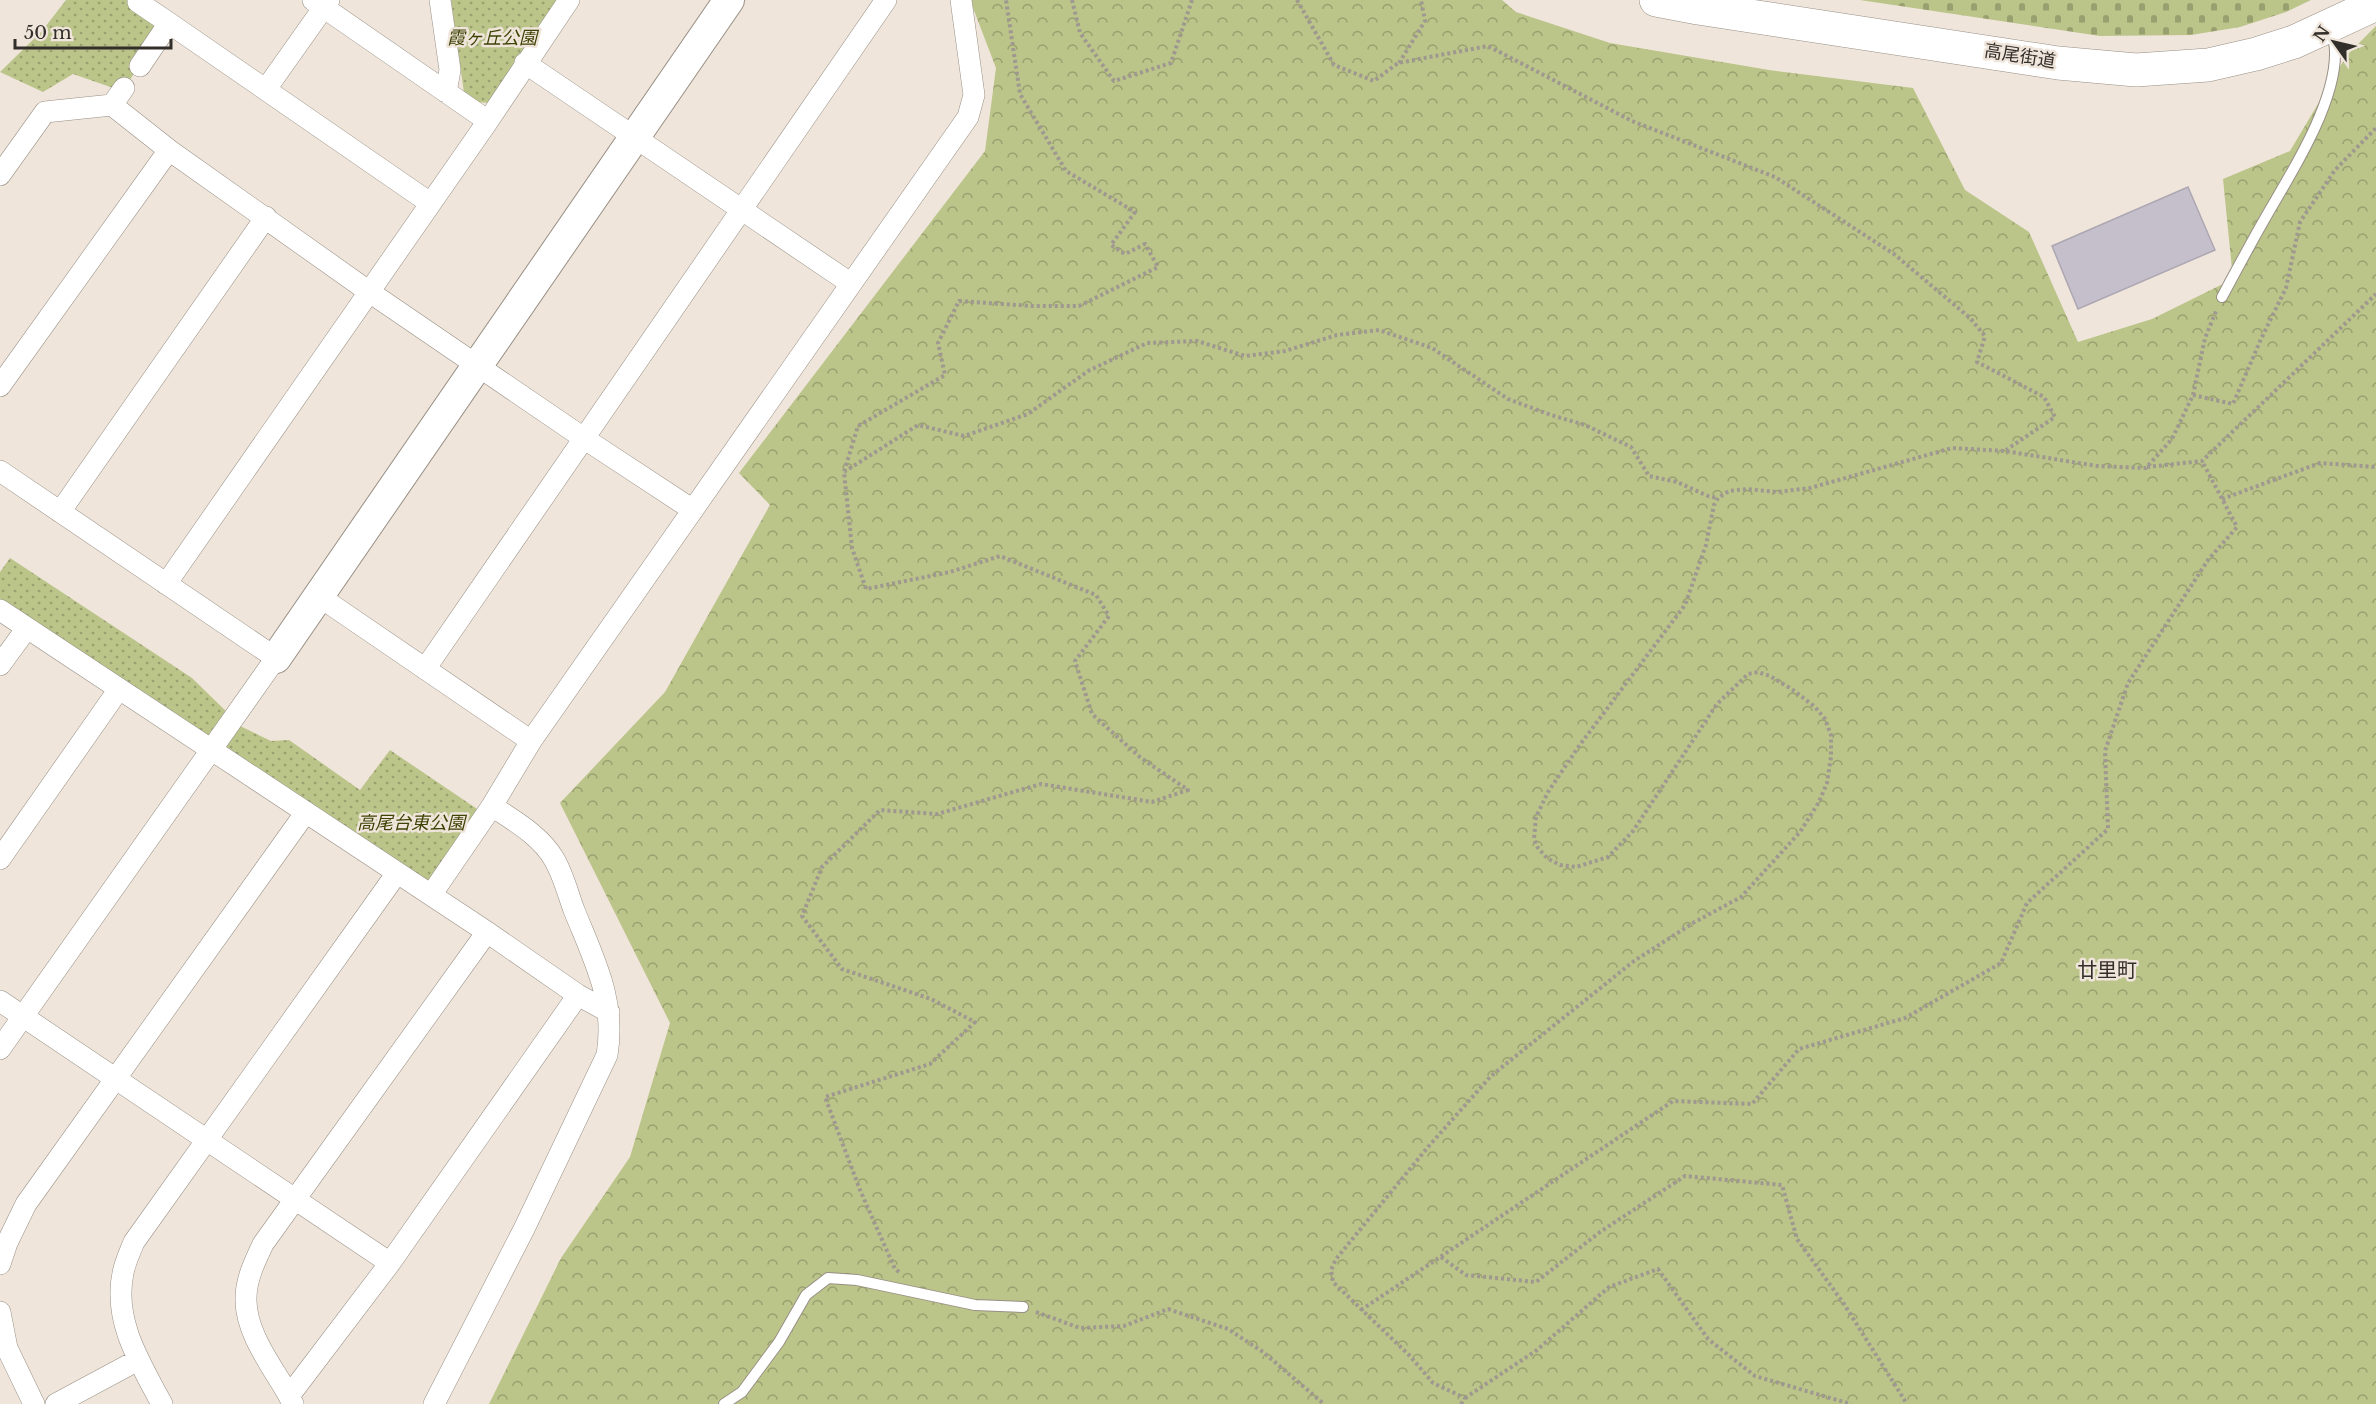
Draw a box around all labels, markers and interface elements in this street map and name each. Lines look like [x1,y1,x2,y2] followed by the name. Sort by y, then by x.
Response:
[15,12,171,50] scale bar
[2304,12,2364,72] north arrow
[24,22,72,44] text: 50 m
[2309,22,2334,45] text: N
[447,27,540,49] park label: 霞ヶ丘公園
[1983,40,2057,72] street label: 高尾街道
[357,812,468,834] park label: 高尾台東公園
[2077,958,2137,982] district label: 廿里町

